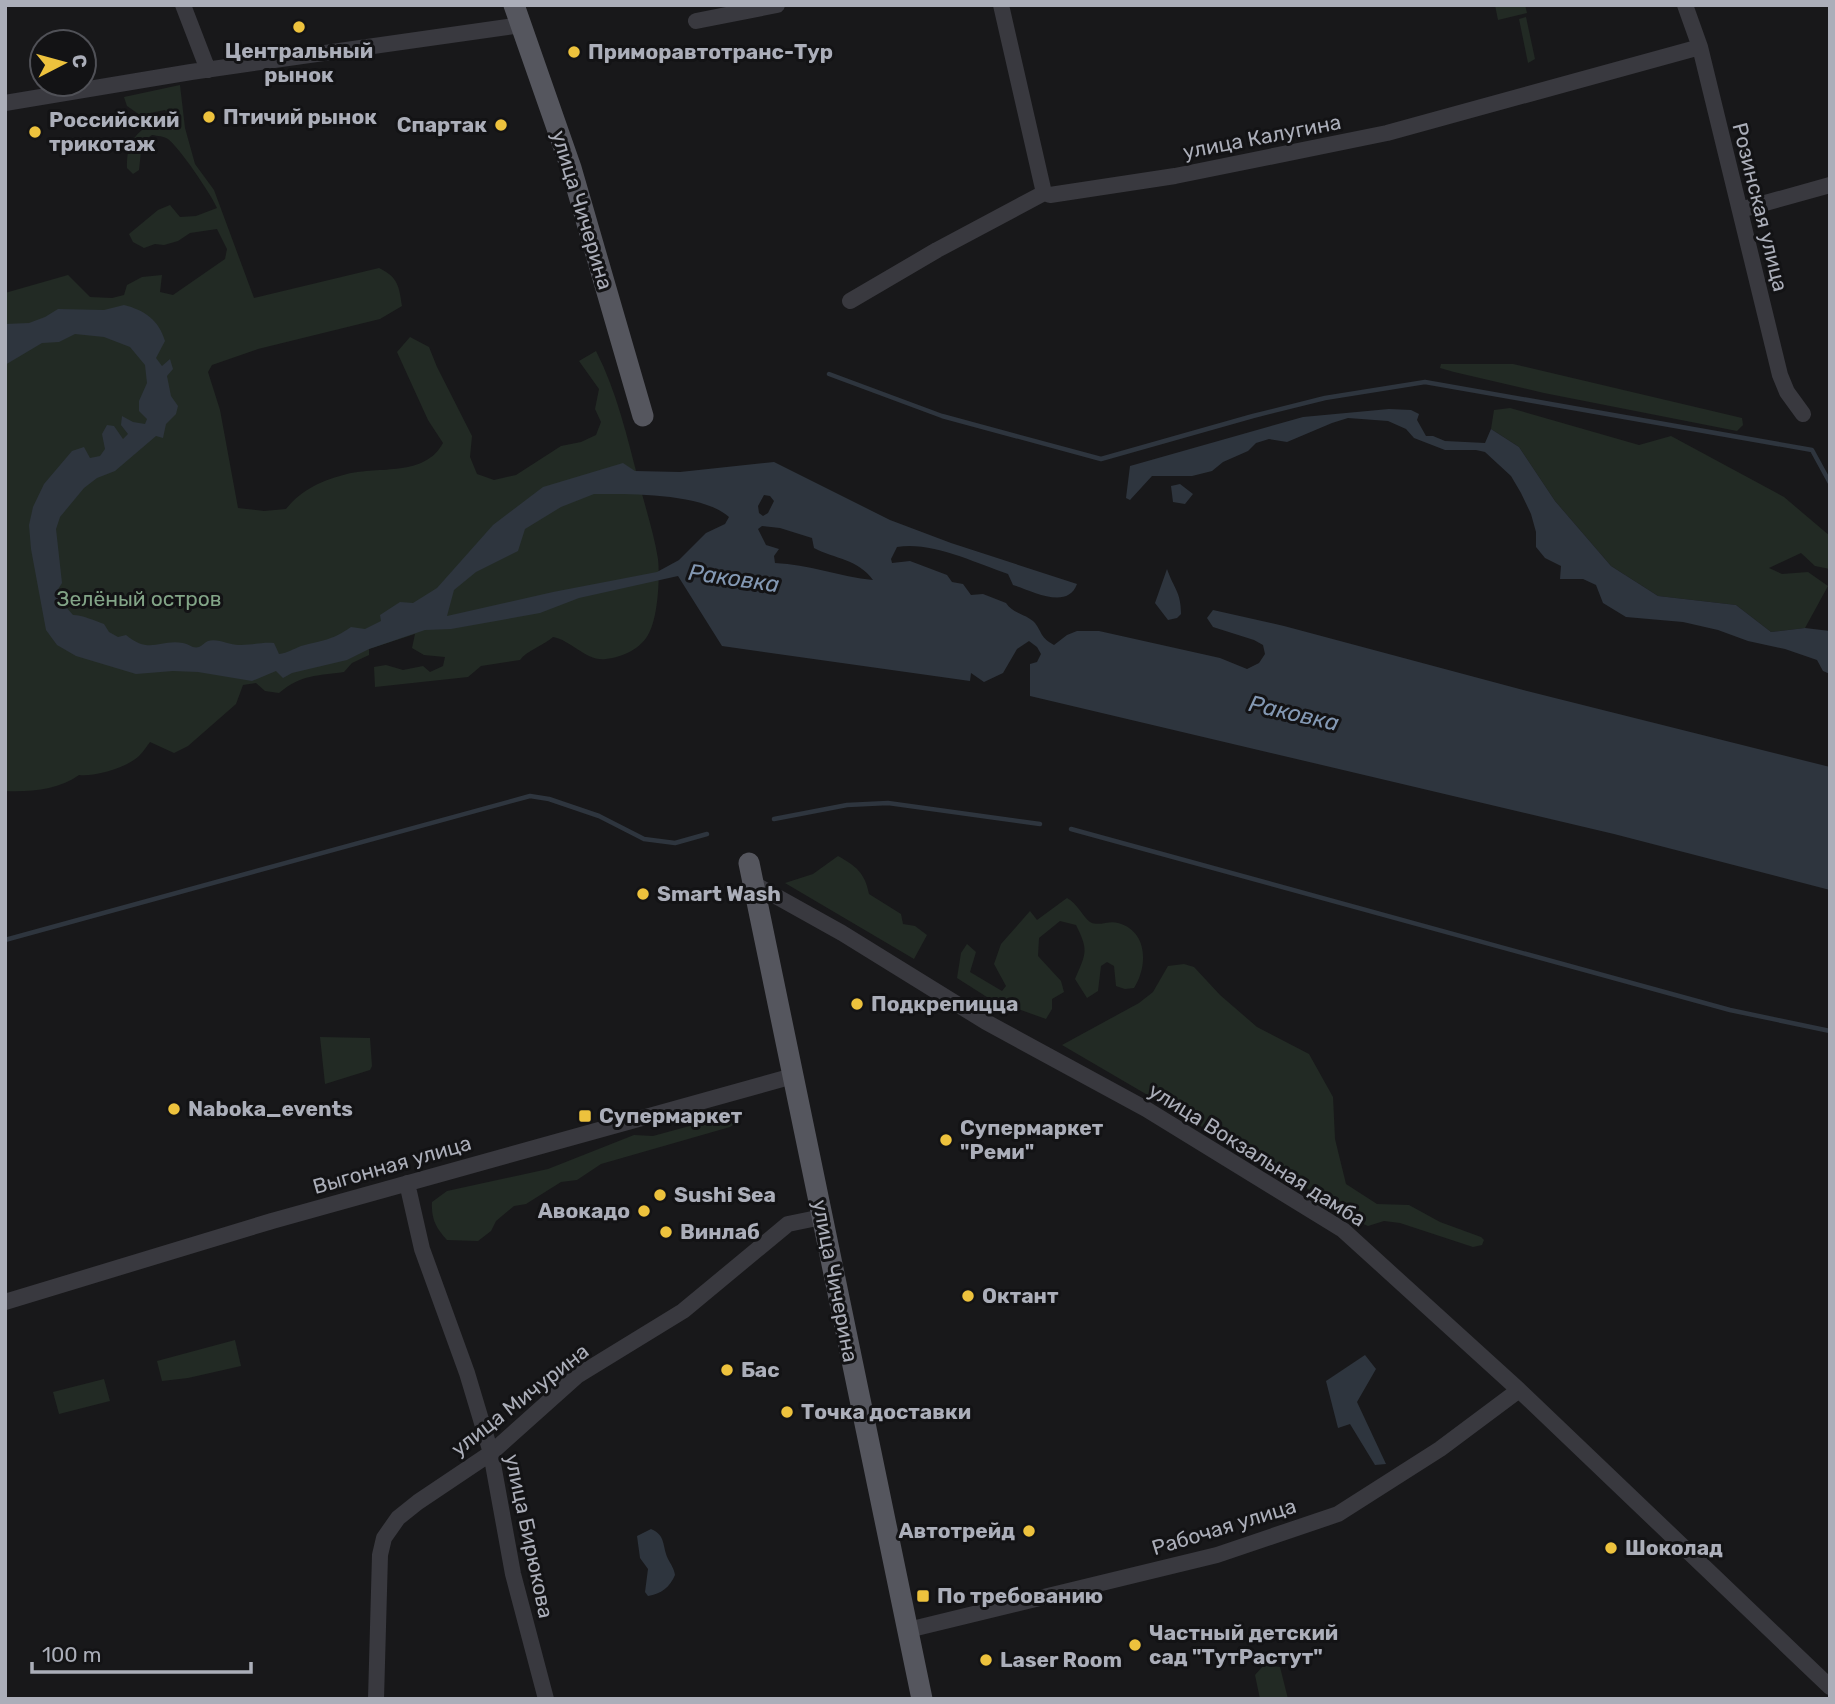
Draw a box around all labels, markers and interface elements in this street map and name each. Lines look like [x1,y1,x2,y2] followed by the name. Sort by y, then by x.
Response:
[291,19,307,35] marker: Центральный рынок
[28,28,98,98] north arrow
[225,38,373,87] place label: Центральный рынок
[588,39,833,64] place label: Приморавтотранс-Тур
[566,44,582,60] marker: Приморавтотранс-Тур
[67,53,92,69] text: С
[223,104,377,129] place label: Птичий рынок
[49,107,180,156] place label: Российский трикотаж
[201,109,217,125] marker: Птичий рынок
[1181,109,1343,164] street label: улица Калугина
[397,112,487,137] place label: Спартак
[493,117,509,133] marker: Спартак
[1727,120,1794,294] street label: Розинская улица
[27,124,43,140] marker: Российский трикотаж
[546,127,619,292] street label: улица Чичерина
[687,558,781,598] water label: Раковка
[57,586,222,611] park label: Зелёный остров
[1246,689,1342,737] water label: Раковка
[657,881,781,906] place label: Smart Wash
[635,886,651,902] marker: Smart Wash
[871,991,1018,1016] place label: Подкрепицца
[849,996,865,1012] marker: Подкрепицца
[1144,1077,1370,1232] street label: улица Вокзальная дамба
[188,1096,353,1121] place label: Naboka_events
[166,1101,182,1117] marker: Naboka_events
[599,1103,743,1128] place label: Супермаркет
[577,1108,593,1124] marker: Супермаркет
[960,1115,1104,1164] place label: Супермаркет "Реми"
[310,1130,474,1199] street label: Выгонная улица
[938,1132,954,1148] marker: Супермаркет "Реми"
[674,1182,776,1207] place label: Sushi Sea
[652,1187,668,1203] marker: Sushi Sea
[538,1198,630,1223] place label: Авокадо
[807,1198,864,1364] street label: улица Чичерина
[636,1203,652,1219] marker: Авокадо
[680,1219,760,1244] place label: Винлаб
[658,1224,674,1240] marker: Винлаб
[982,1283,1059,1308] place label: Октант
[960,1288,976,1304] marker: Октант
[446,1338,593,1461] street label: улица Мичурина
[741,1357,780,1382] place label: Бас
[719,1362,735,1378] marker: Бас
[801,1399,971,1424] place label: Точка доставки
[779,1404,795,1420] marker: Точка доставки
[500,1452,559,1620] street label: улица Бирюкова
[1149,1493,1299,1560] street label: Рабочая улица
[898,1518,1015,1543] place label: Автотрейд
[1021,1523,1037,1539] marker: Автотрейд
[1625,1535,1723,1560] place label: Шоколад
[1603,1540,1619,1556] marker: Шоколад
[937,1583,1103,1608] place label: По требованию
[915,1588,931,1604] marker: По требованию
[1149,1620,1338,1669] place label: Частный детский сад "ТутРастут"
[32,1630,250,1674] scale bar
[1127,1637,1143,1653] marker: Частный детский сад "ТутРастут"
[42,1642,101,1667] text: 100 m
[1000,1647,1122,1672] place label: Laser Room
[978,1652,994,1668] marker: Laser Room

